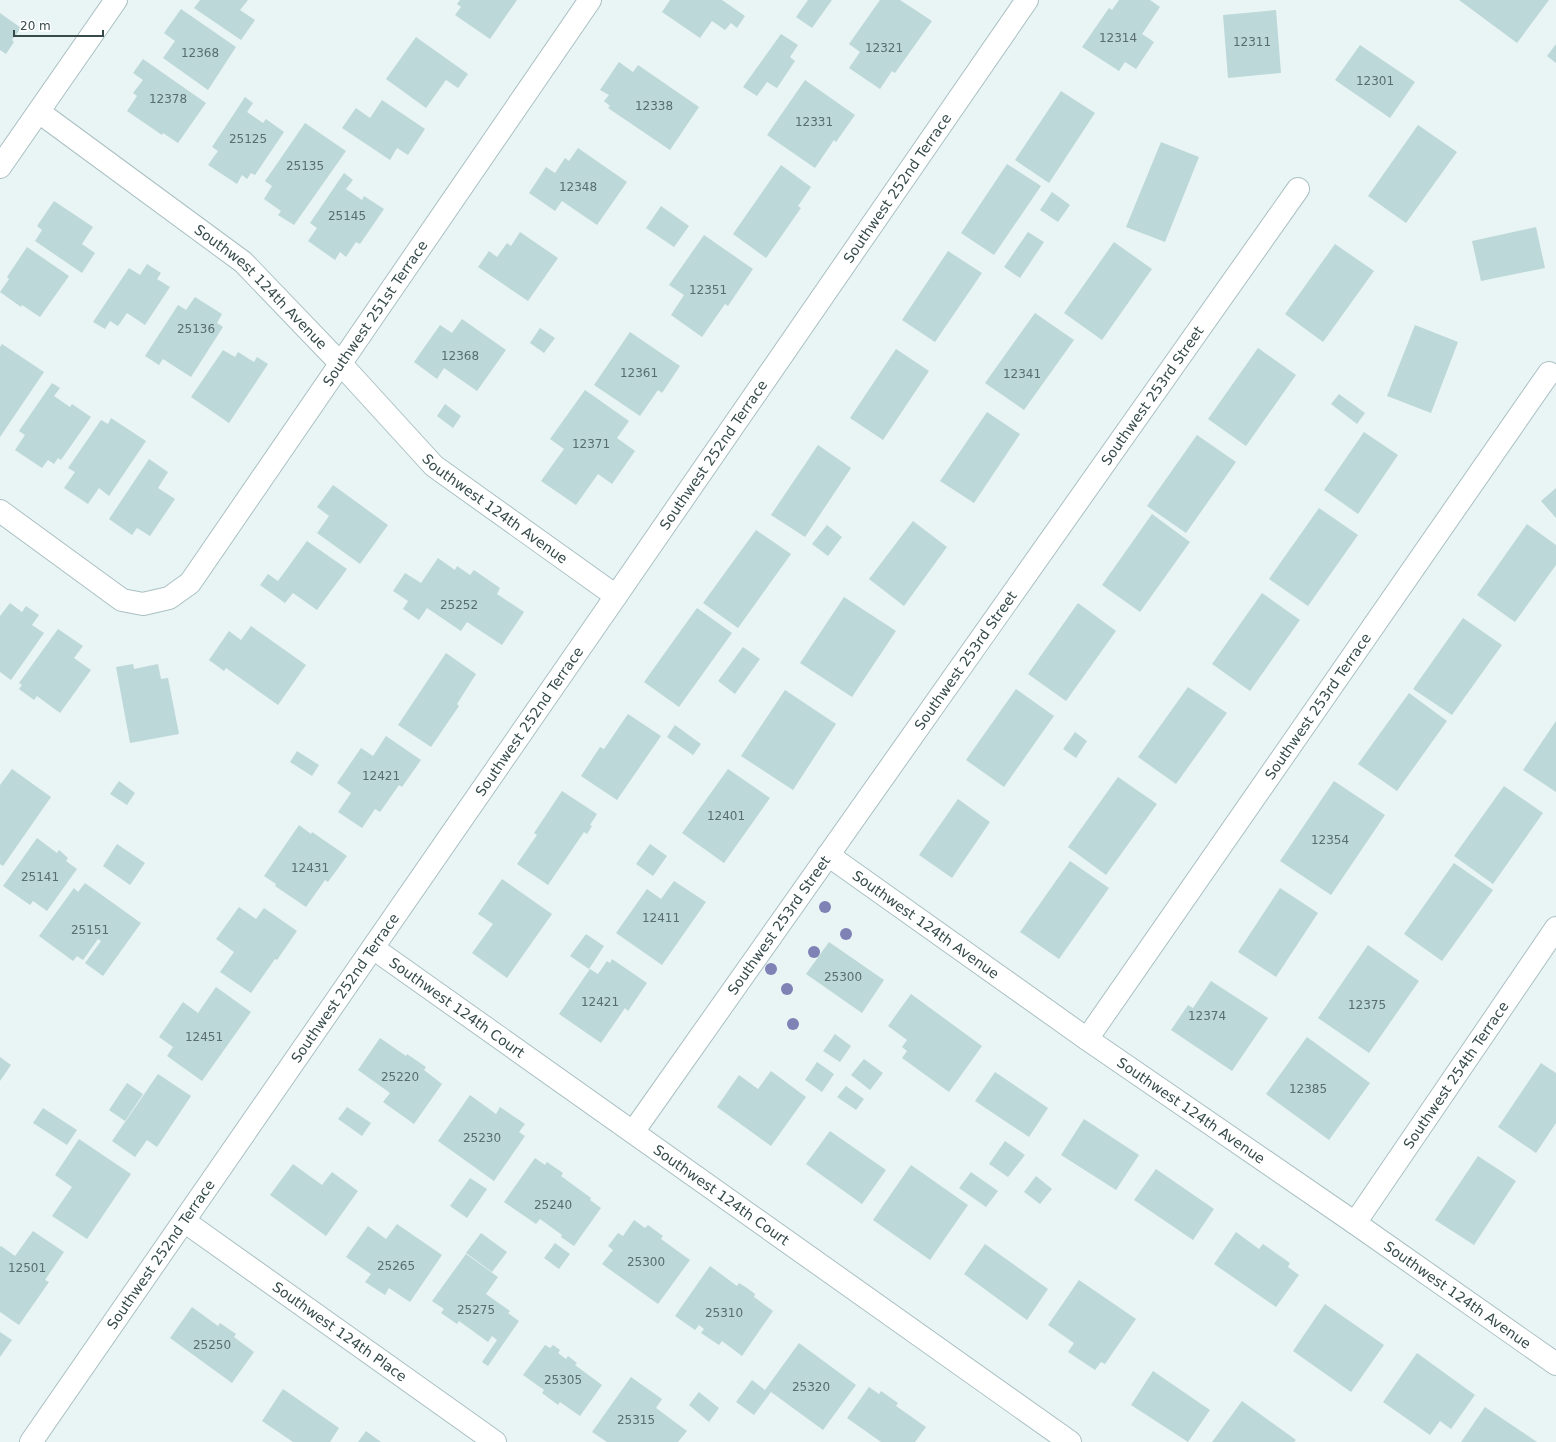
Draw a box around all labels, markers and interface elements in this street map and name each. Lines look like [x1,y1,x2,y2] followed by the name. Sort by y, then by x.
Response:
[14,12,103,38] scale bar
[20,19,51,33] text: 20 m
[1099,31,1137,45] house number: 12314
[1233,35,1271,49] house number: 12311
[865,41,903,55] house number: 12321
[181,46,219,60] house number: 12368
[1356,74,1394,88] house number: 12301
[149,92,187,106] house number: 12378
[635,99,673,113] house number: 12338
[840,110,954,266] street label: Southwest 252nd Terrace
[795,115,833,129] house number: 12331
[229,132,267,146] house number: 25125
[286,159,324,173] house number: 25135
[559,180,597,194] house number: 12348
[328,209,366,223] house number: 25145
[191,221,330,352] street label: Southwest 124th Avenue
[320,237,431,389] street label: Southwest 251st Terrace
[689,283,727,297] house number: 12351
[177,322,215,336] house number: 25136
[1098,323,1207,468] street label: Southwest 253rd Street
[441,349,479,363] house number: 12368
[620,366,658,380] house number: 12361
[1003,367,1041,381] house number: 12341
[656,377,770,533] street label: Southwest 252nd Terrace
[572,437,610,451] house number: 12371
[419,451,571,567] street label: Southwest 124th Avenue
[911,587,1020,733] street label: Southwest 253rd Street
[440,598,478,612] house number: 25252
[1261,630,1374,783] street label: Southwest 253rd Terrace
[472,644,586,799] street label: Southwest 252nd Terrace
[362,769,400,783] house number: 12421
[707,809,745,823] house number: 12401
[1311,833,1349,847] house number: 12354
[724,852,834,998] street label: Southwest 253rd Street
[291,861,329,875] house number: 12431
[850,867,1002,982] street label: Southwest 124th Avenue
[21,870,59,884] house number: 25141
[288,910,402,1066] street label: Southwest 252nd Terrace
[642,911,680,925] house number: 12411
[71,923,109,937] house number: 25151
[386,954,528,1061] street label: Southwest 124th Court
[824,970,862,984] house number: 25300
[581,995,619,1009] house number: 12421
[1348,998,1386,1012] house number: 12375
[1400,998,1512,1152] street label: Southwest 254th Terrace
[1188,1009,1226,1023] house number: 12374
[185,1030,223,1044] house number: 12451
[1114,1054,1268,1167] street label: Southwest 124th Avenue
[381,1070,419,1084] house number: 25220
[1289,1082,1327,1096] house number: 12385
[463,1131,501,1145] house number: 25230
[651,1142,793,1249] street label: Southwest 124th Court
[103,1177,218,1332] street label: Southwest 252nd Terrace
[534,1198,572,1212] house number: 25240
[1381,1238,1534,1352] street label: Southwest 124th Avenue
[627,1255,665,1269] house number: 25300
[377,1259,415,1273] house number: 25265
[8,1261,46,1275] house number: 12501
[269,1279,410,1385] street label: Southwest 124th Place
[457,1303,495,1317] house number: 25275
[705,1306,743,1320] house number: 25310
[193,1338,231,1352] house number: 25250
[544,1373,582,1387] house number: 25305
[792,1380,830,1394] house number: 25320
[617,1413,655,1427] house number: 25315

